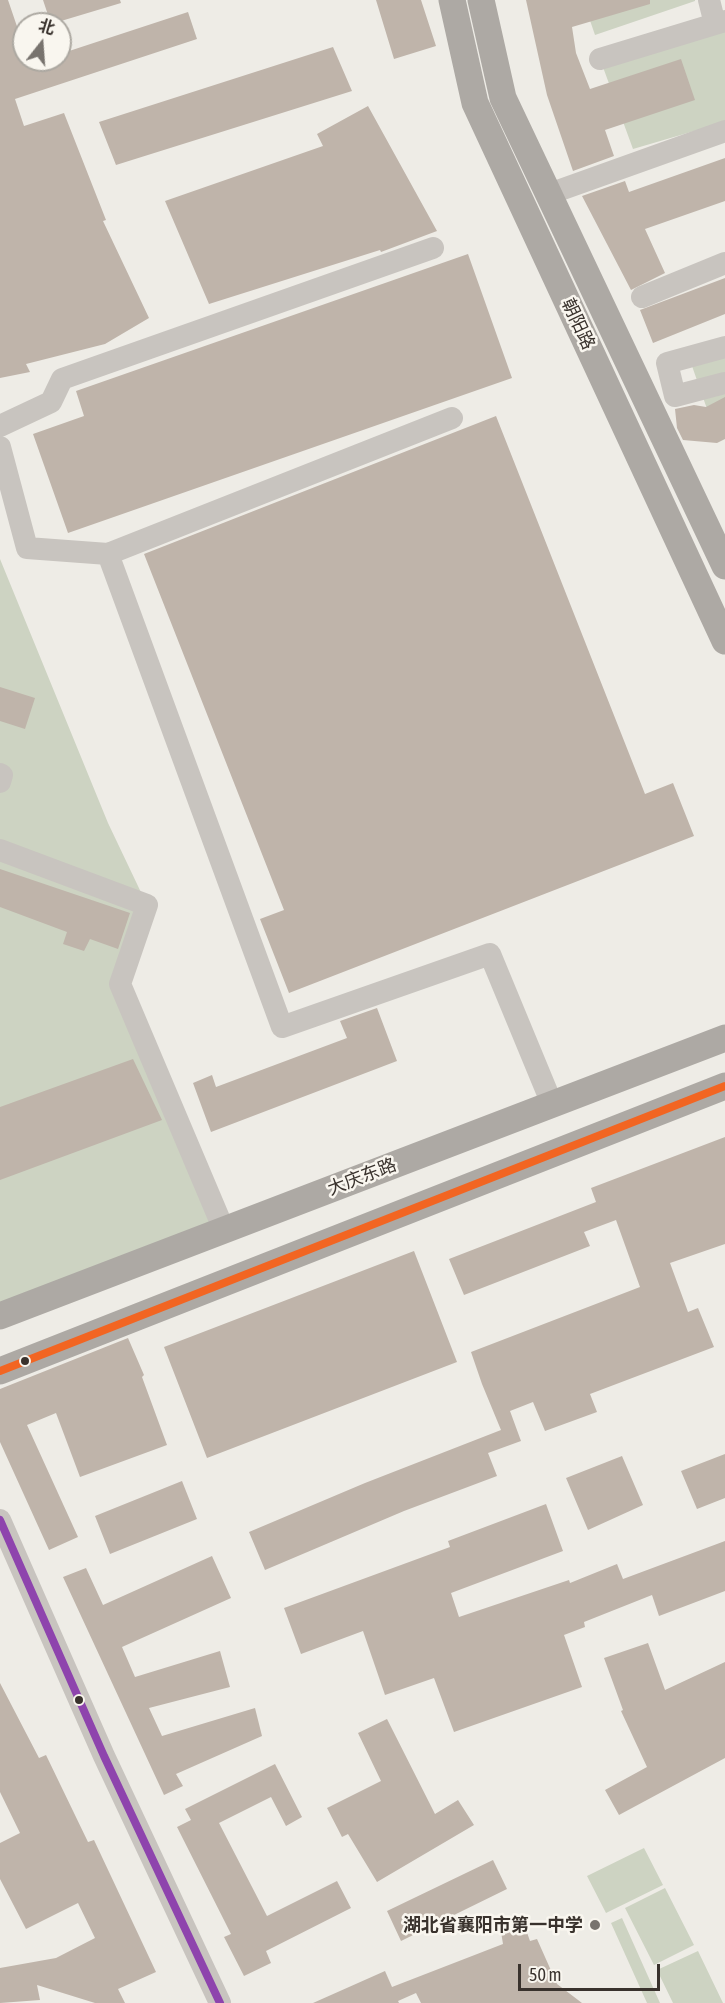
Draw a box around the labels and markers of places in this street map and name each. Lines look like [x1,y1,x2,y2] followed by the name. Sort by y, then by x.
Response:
[19,1355,31,1367] unlabelled marker
[73,1694,85,1706] unlabelled marker
[403,1914,583,1936] place label: 湖北省襄阳市第一中学
[588,1918,602,1932] marker: 湖北省襄阳市第一中学

